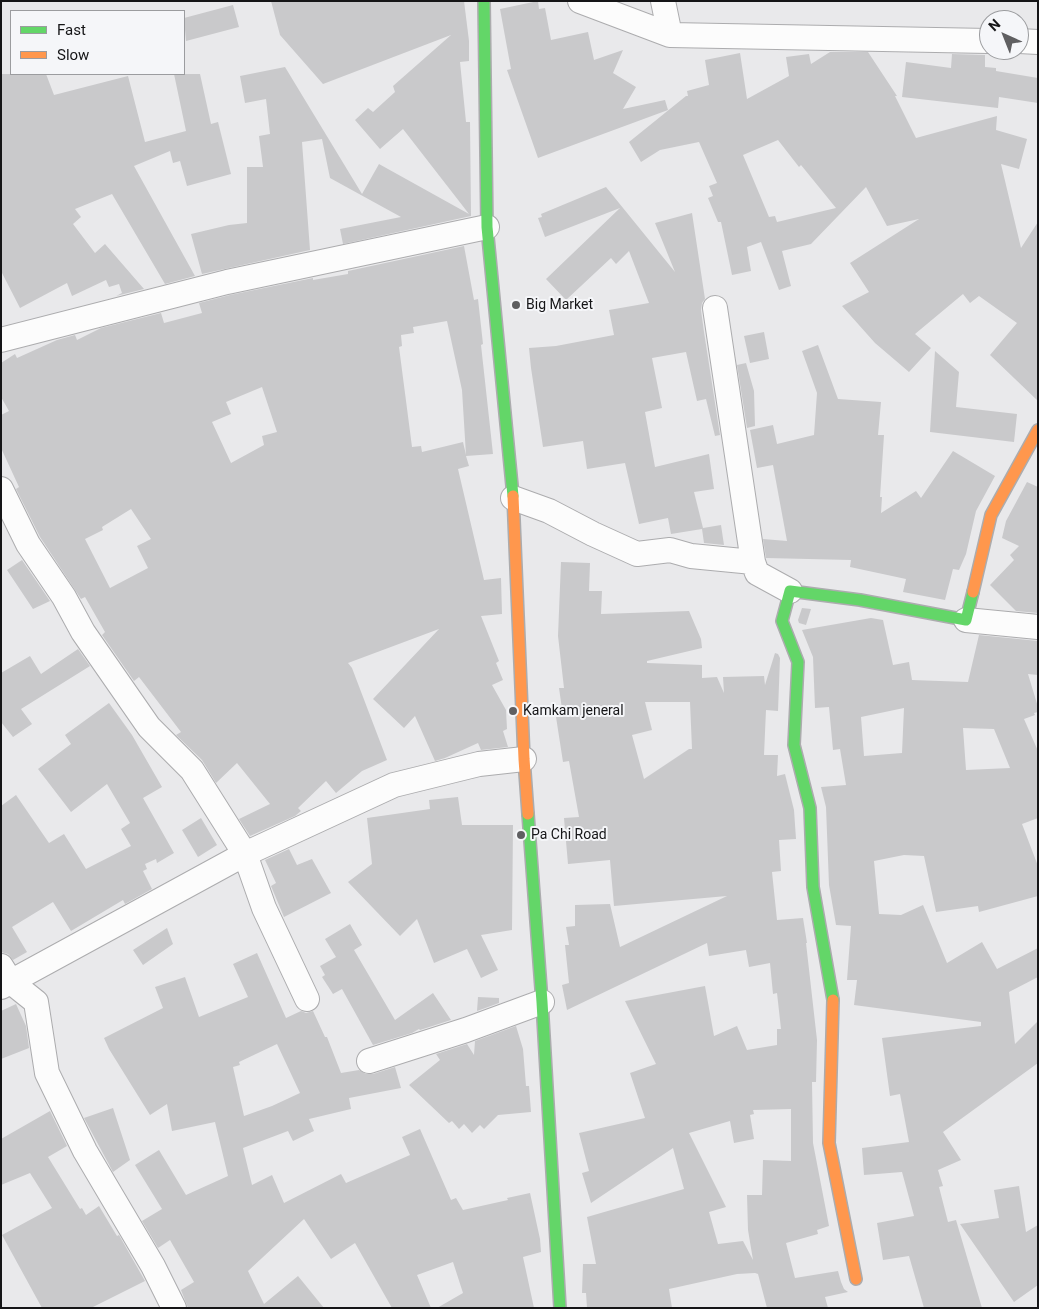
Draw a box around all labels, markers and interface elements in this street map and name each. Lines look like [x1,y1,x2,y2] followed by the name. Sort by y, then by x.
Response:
[10,10,185,75] legend
[979,10,1029,60] north arrow
[985,16,1003,34] text: N
[57,21,86,39] text: Fast
[57,46,89,64] text: Slow
[526,297,593,313] place label: Big Market
[510,299,522,311] marker: Big Market
[523,703,624,719] place label: Kamkam jeneral
[507,705,519,717] marker: Kamkam jeneral
[531,827,607,843] place label: Pa Chi Road
[515,829,527,841] marker: Pa Chi Road

